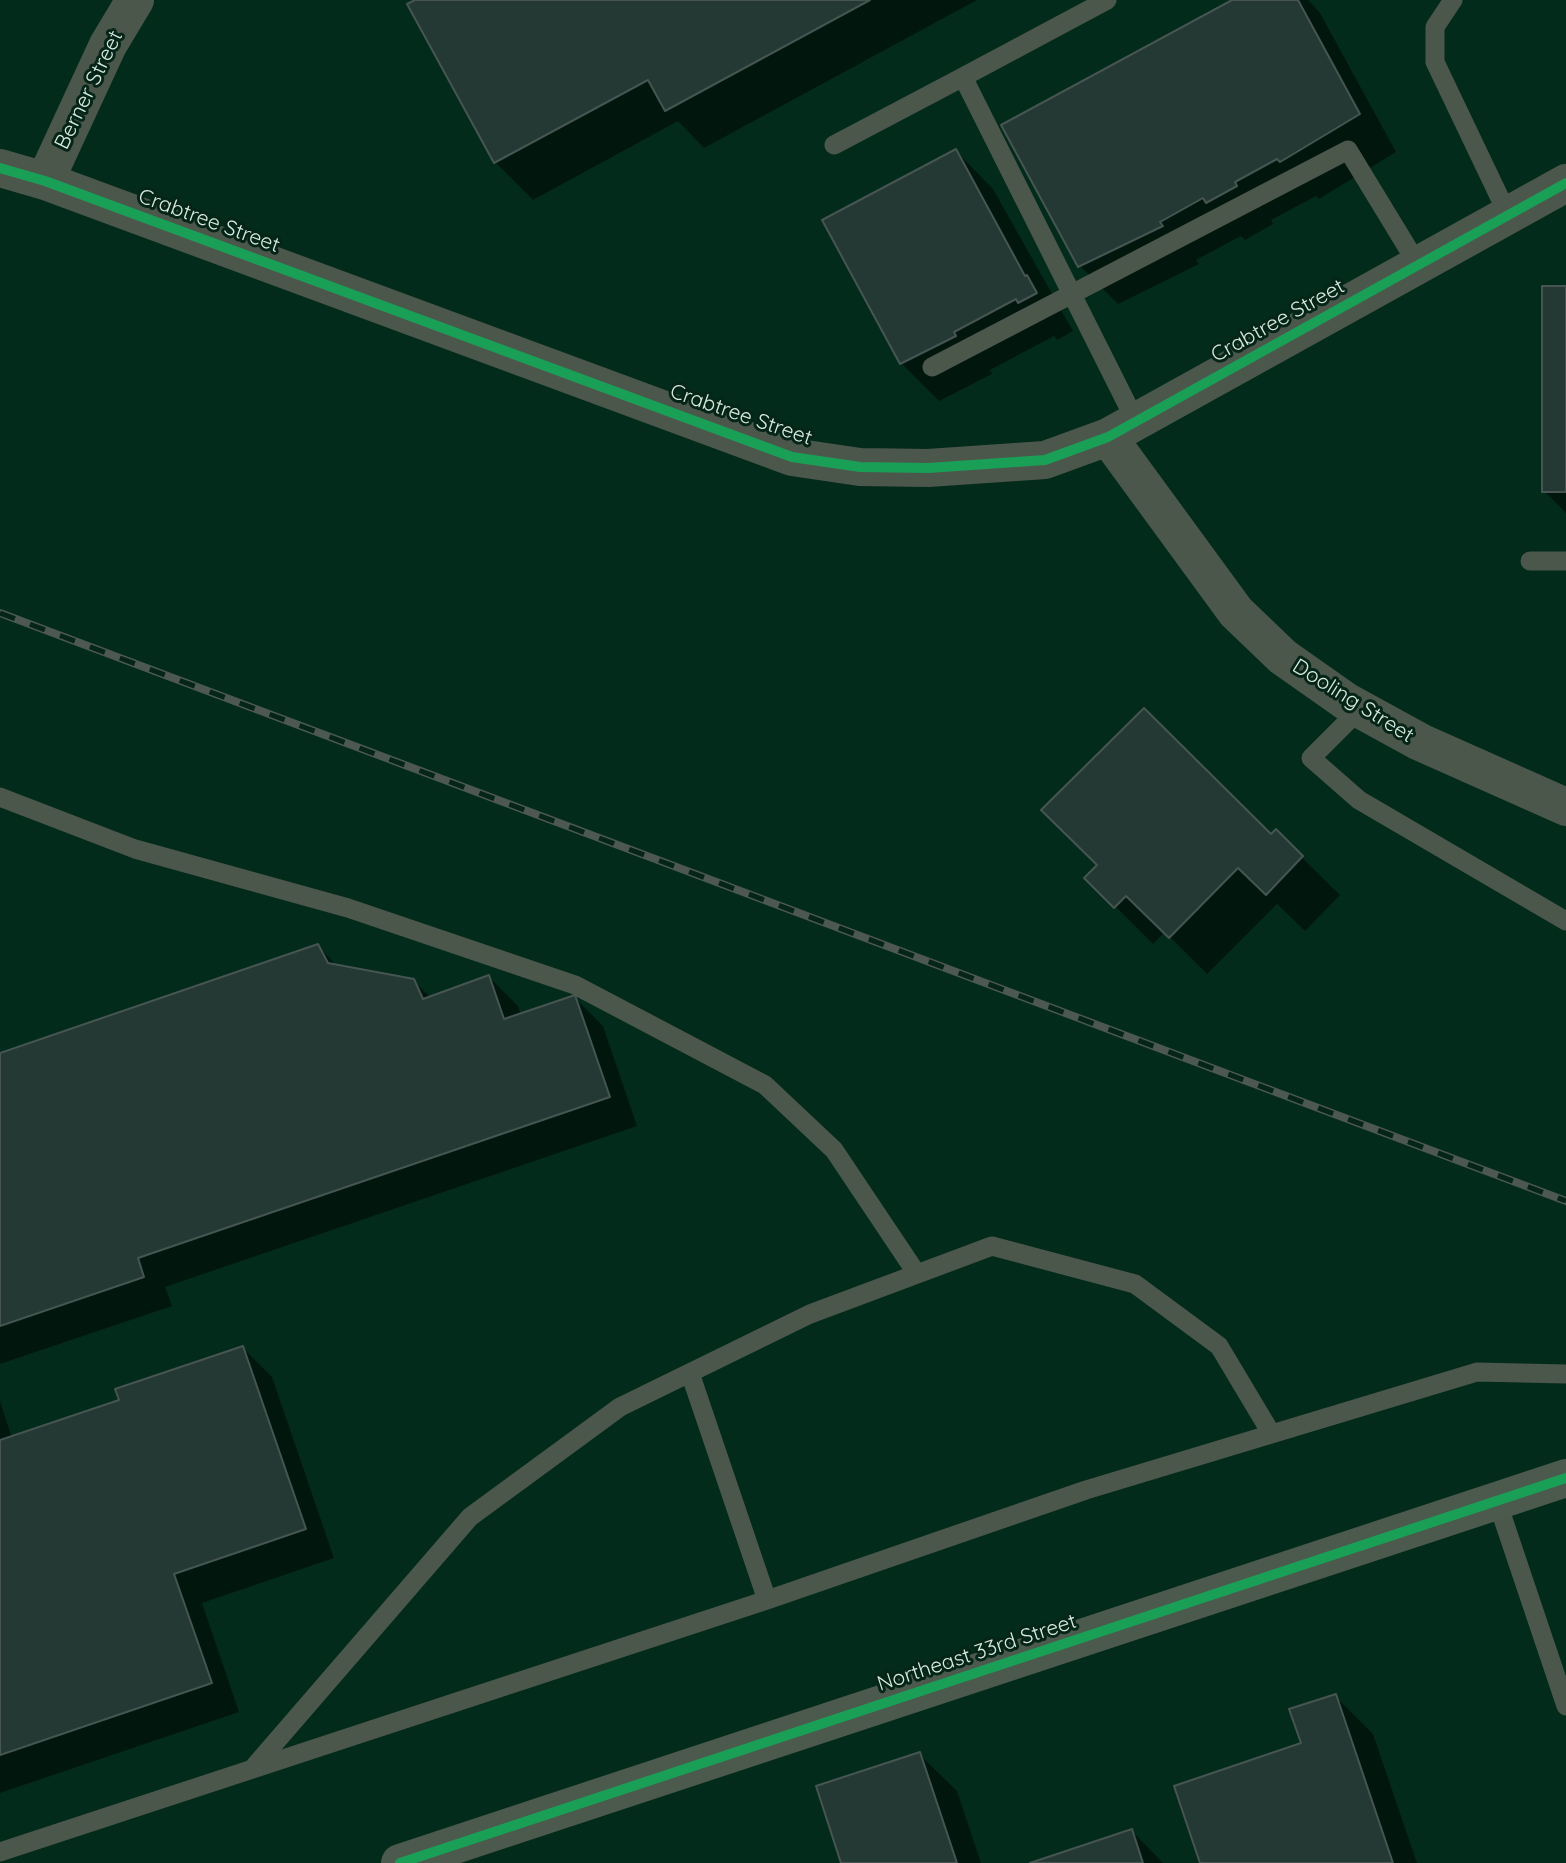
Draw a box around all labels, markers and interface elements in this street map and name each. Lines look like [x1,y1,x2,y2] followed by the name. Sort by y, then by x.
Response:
[49,27,129,153] street label: Berner Street
[135,184,283,258] street label: Crabtree Street
[1207,274,1349,368] street label: Crabtree Street
[667,379,815,451] street label: Crabtree Street
[1288,654,1418,748] street label: Dooling Street
[874,1609,1080,1697] street label: Northeast 33rd Street

